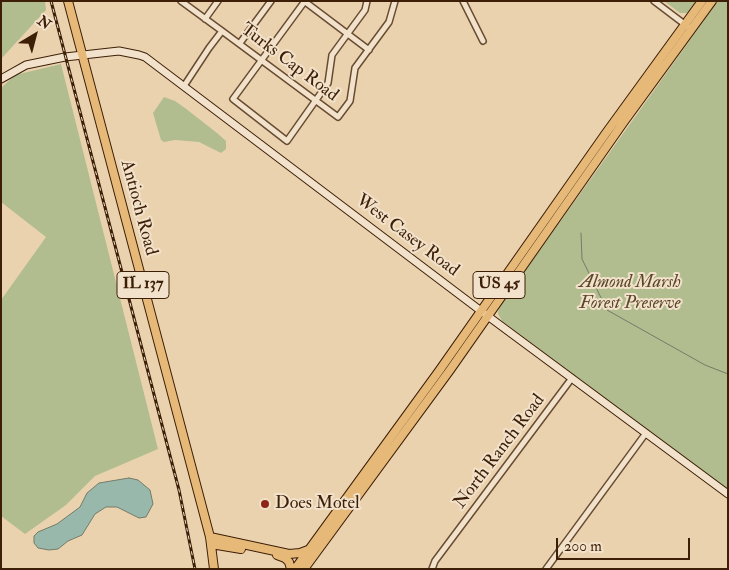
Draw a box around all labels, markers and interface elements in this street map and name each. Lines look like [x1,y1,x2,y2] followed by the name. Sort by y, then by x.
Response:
[10,10,60,60] north arrow
[34,12,54,33] text: N
[236,19,342,107] street label: Turks Cap Road
[115,158,161,258] street label: Antioch Road
[351,190,463,282] street label: West Casey Road
[117,272,169,298] road number: IL 137
[473,272,525,298] road number: US 45
[579,272,681,314] park label: Almond Marsh Forest Preserve
[450,390,550,514] street label: North Ranch Road
[275,493,360,515] place label: Does Motel
[259,498,271,510] marker: Does Motel
[559,528,693,560] scale bar
[564,537,602,556] text: 200 m

